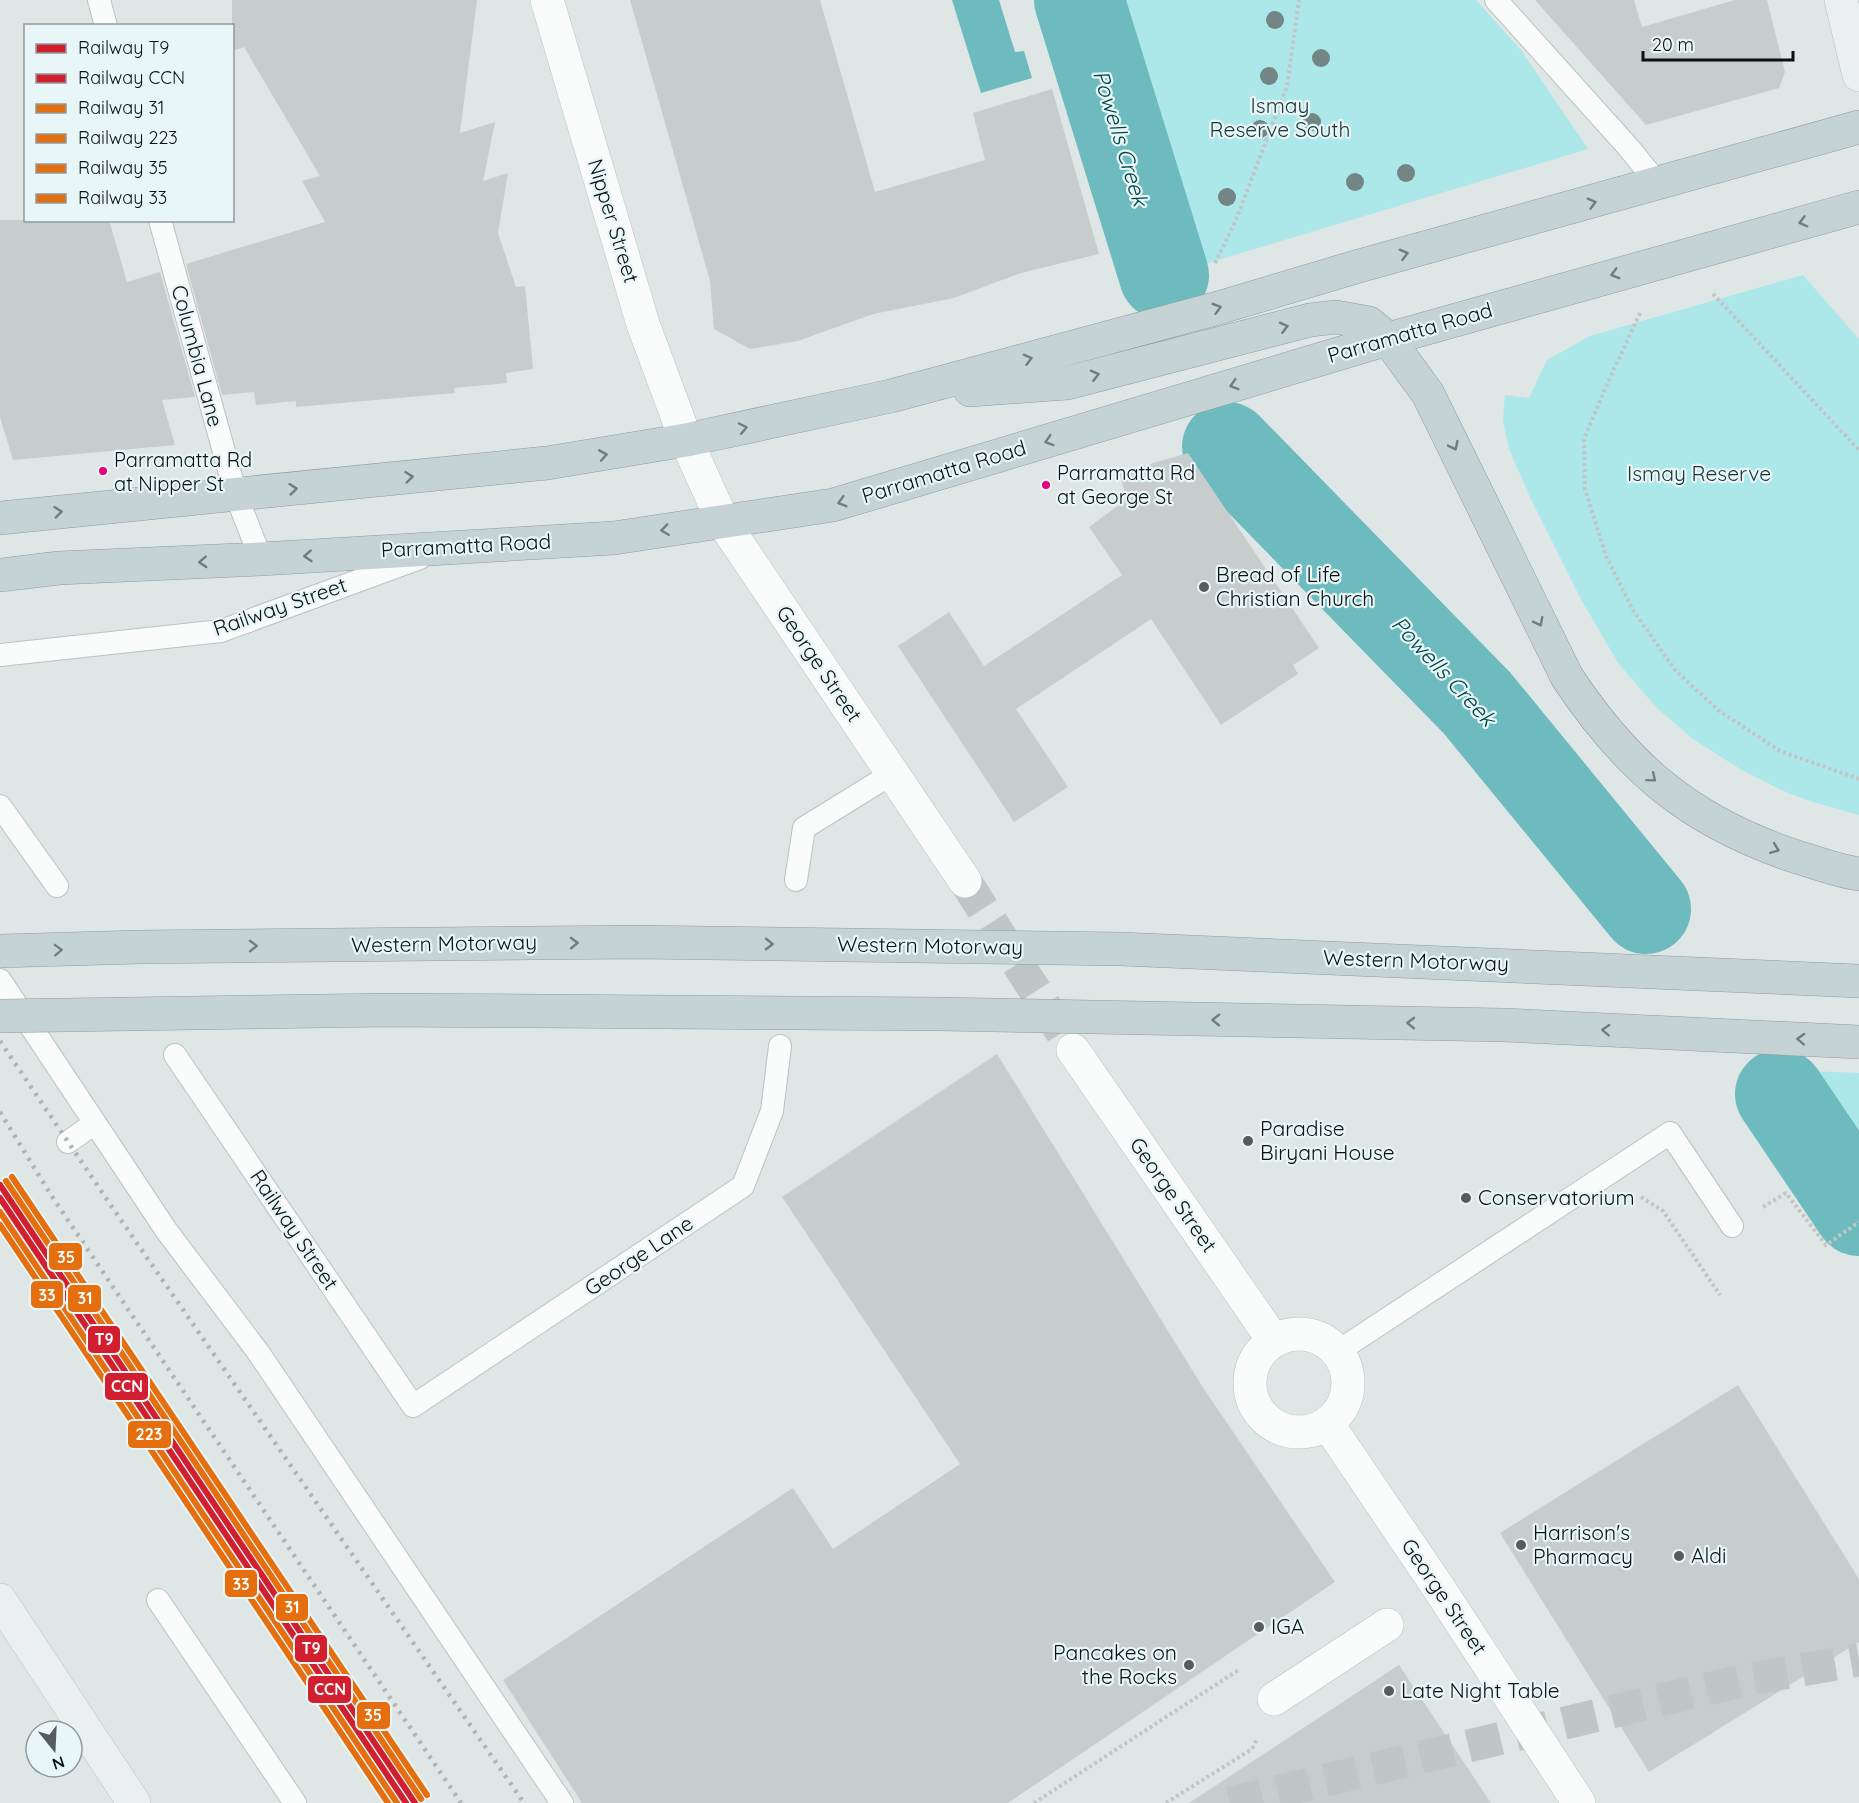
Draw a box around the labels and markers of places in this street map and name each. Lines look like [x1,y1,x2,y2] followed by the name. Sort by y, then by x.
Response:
[114,447,252,496] place label: Parramatta Rd at Nipper St
[1057,460,1195,509] place label: Parramatta Rd at George St
[97,465,109,477] marker: Parramatta Rd at Nipper St
[1040,479,1052,491] marker: Parramatta Rd at George St
[1216,561,1374,611] place label: Bread of Life Christian Church
[1197,580,1211,594] marker: Bread of Life Christian Church
[1260,1115,1395,1165] place label: Paradise Biryani House
[1241,1134,1255,1148] marker: Paradise Biryani House
[1478,1184,1635,1210] place label: Conservatorium
[1459,1191,1473,1205] marker: Conservatorium
[1533,1519,1633,1569] place label: Harrison's Pharmacy
[1514,1538,1528,1552] marker: Harrison's Pharmacy
[1691,1542,1726,1568] place label: Aldi
[1672,1549,1686,1563] marker: Aldi
[1271,1613,1304,1639] place label: IGA
[1252,1620,1266,1634] marker: IGA
[1053,1639,1177,1689] place label: Pancakes on the Rocks
[1182,1658,1196,1672] marker: Pancakes on the Rocks
[1401,1677,1560,1703] place label: Late Night Table
[1382,1684,1396,1698] marker: Late Night Table

